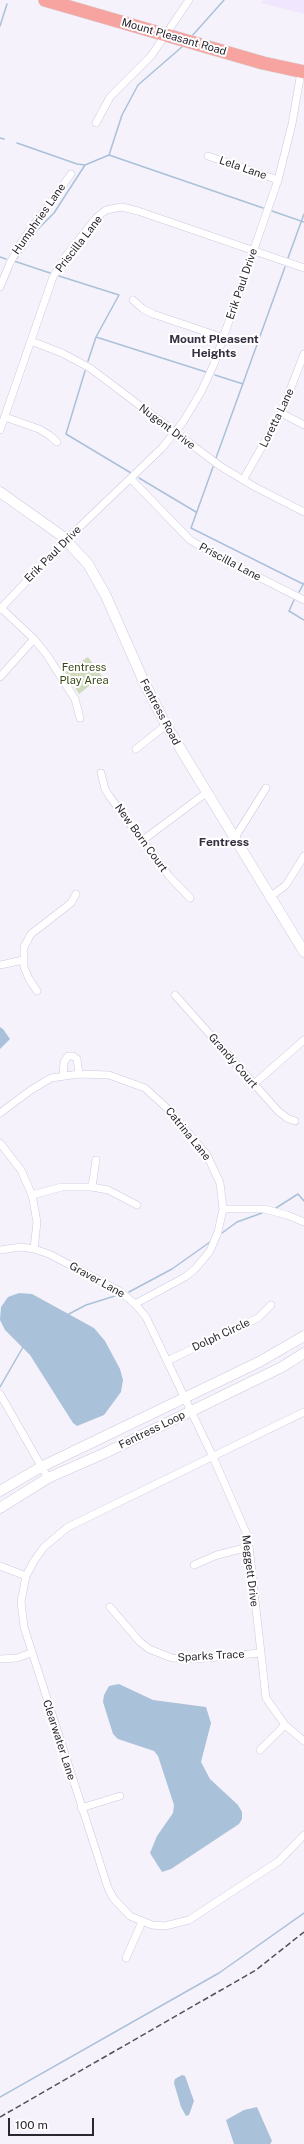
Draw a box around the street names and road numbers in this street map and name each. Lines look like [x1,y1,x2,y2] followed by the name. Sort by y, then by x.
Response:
[120,16,228,58] street label: Mount Pleasant Road
[218,154,268,182] street label: Lela Lane
[10,181,68,257] street label: Humphries Lane
[53,213,105,275] street label: Priscilla Lane
[224,247,260,321] street label: Erik Paul Drive
[257,386,297,450] street label: Loretta Lane
[136,402,198,452] street label: Nugent Drive
[22,523,84,585] street label: Erik Paul Drive
[197,540,263,584] street label: Priscilla Lane
[137,677,183,747] street label: Fentress Road
[112,801,170,875] street label: New Born Court
[206,1031,260,1091] street label: Grandy Court
[163,1105,213,1163] street label: Catrina Lane
[67,1259,127,1301] street label: Graver Lane
[190,1316,252,1354] street label: Dolph Circle
[117,1408,187,1452] street label: Fentress Loop
[239,1534,261,1608] street label: Meggett Drive
[177,1648,245,1664] street label: Sparks Trace
[40,1698,78,1782] street label: Clearwater Lane

